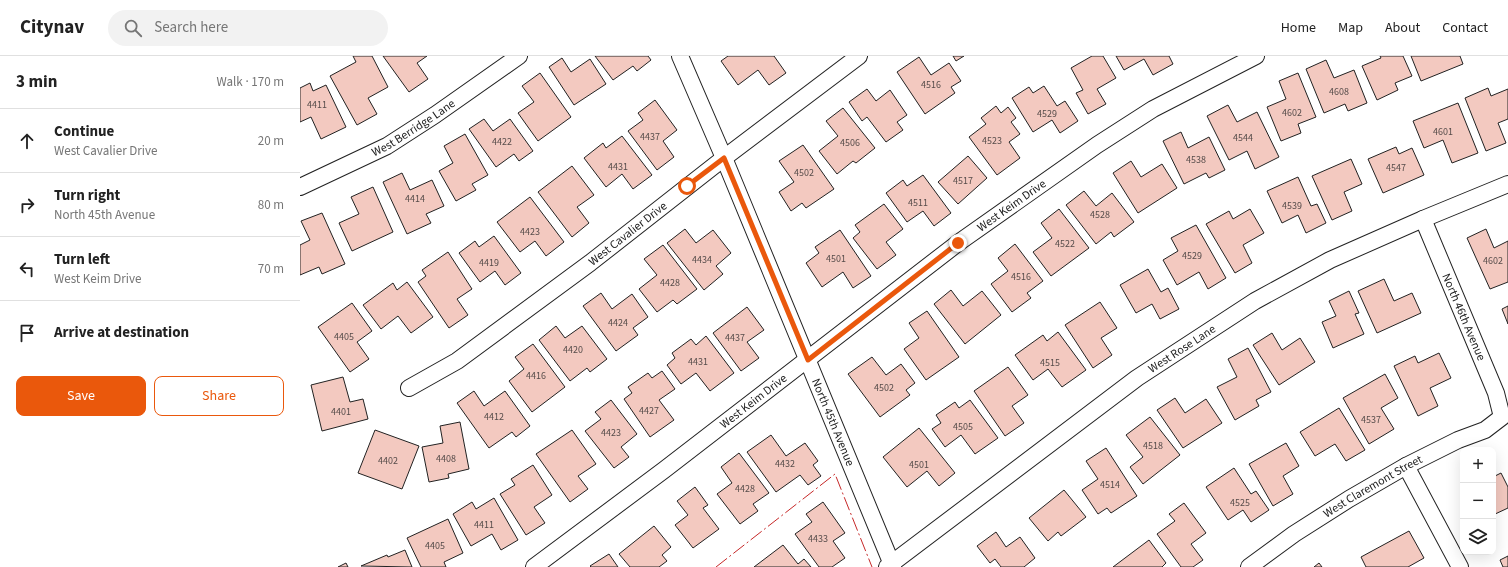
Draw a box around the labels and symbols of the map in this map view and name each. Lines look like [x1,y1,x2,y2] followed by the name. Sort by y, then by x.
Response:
[921,78,941,92] house number: 4516
[1329,85,1349,99] house number: 4608
[369,95,459,161] street label: West Berridge Lane
[307,98,327,112] house number: 4411
[1282,106,1302,120] house number: 4602
[1037,107,1057,121] house number: 4529
[1433,125,1453,139] house number: 4601
[640,130,660,144] house number: 4437
[1233,131,1253,145] house number: 4544
[982,134,1002,148] house number: 4523
[492,135,512,149] house number: 4422
[840,136,860,150] house number: 4506
[1186,153,1206,167] house number: 4538
[608,160,628,174] house number: 4431
[1386,161,1406,175] house number: 4547
[794,166,814,180] house number: 4502
[953,174,973,188] house number: 4517
[974,175,1050,236] street label: West Keim Drive
[678,177,696,195] route start
[405,192,425,206] house number: 4414
[908,196,928,210] house number: 4511
[585,198,671,270] street label: West Cavalier Drive
[1282,199,1302,213] house number: 4539
[1090,208,1110,222] house number: 4528
[520,225,540,239] house number: 4423
[949,234,967,252] route end
[1055,237,1075,251] house number: 4522
[1182,249,1202,263] house number: 4529
[826,252,846,266] house number: 4501
[692,253,712,267] house number: 4434
[1483,254,1503,268] house number: 4602
[479,256,499,270] house number: 4419
[1011,270,1031,284] house number: 4516
[1437,271,1490,364] street label: North 46th Avenue
[660,276,680,290] house number: 4428
[608,316,628,330] house number: 4424
[1145,321,1219,377] street label: West Rose Lane
[334,330,354,344] house number: 4405
[725,331,745,345] house number: 4437
[563,343,583,357] house number: 4420
[688,355,708,369] house number: 4431
[1040,356,1060,370] house number: 4515
[526,369,546,383] house number: 4416
[716,370,791,433] street label: West Keim Drive
[807,376,858,469] street label: North 45th Avenue
[874,381,894,395] house number: 4502
[639,404,659,418] house number: 4427
[331,405,351,419] house number: 4401
[484,410,504,424] house number: 4412
[1361,413,1381,427] house number: 4537
[953,420,973,434] house number: 4505
[601,426,621,440] house number: 4423
[1143,439,1163,453] house number: 4518
[1320,451,1425,522] street label: West Claremont Street
[436,452,456,466] house number: 4408
[378,454,398,468] house number: 4402
[775,457,795,471] house number: 4432
[909,458,929,472] house number: 4501
[1100,478,1120,492] house number: 4514
[735,482,755,496] house number: 4428
[1230,496,1250,510] house number: 4525
[474,518,494,532] house number: 4411
[808,532,828,546] house number: 4433
[425,539,445,553] house number: 4405

